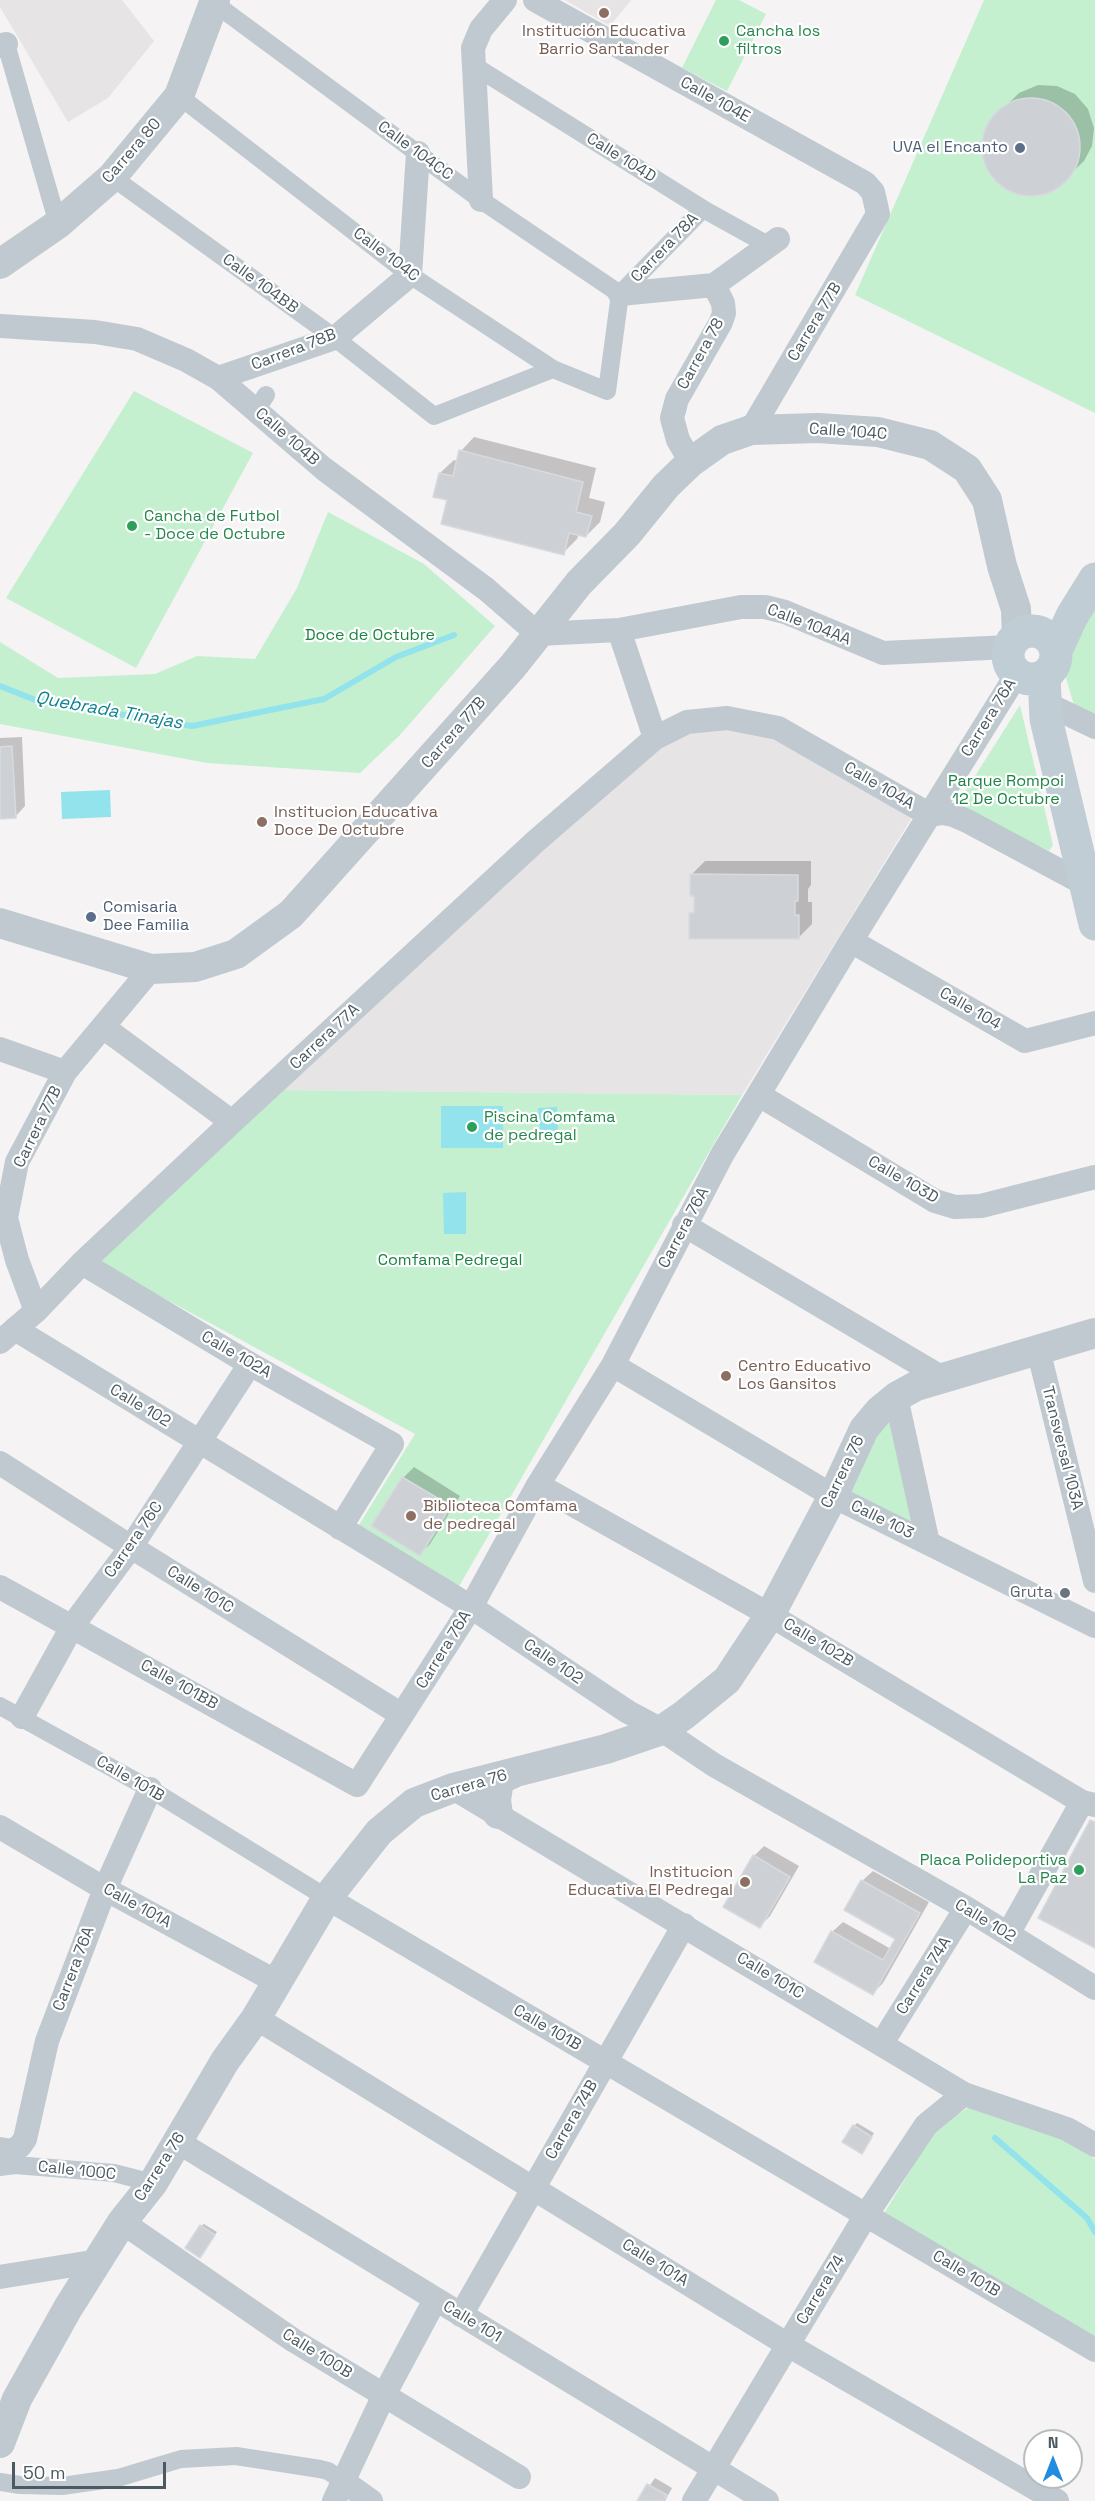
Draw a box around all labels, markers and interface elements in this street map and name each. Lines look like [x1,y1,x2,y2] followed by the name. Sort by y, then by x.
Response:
[597,6,611,20] marker: Institución Educativa Barrio Santander
[522,22,686,60] place label: Institución Educativa Barrio Santander
[736,22,820,60] place label: Cancha los filtros
[717,34,731,48] marker: Cancha los filtros
[677,73,753,127] street label: Calle 104E
[99,115,165,187] street label: Carrera 80
[374,117,456,185] street label: Calle 104CC
[583,129,659,187] street label: Calle 104D
[892,138,1008,158] place label: UVA el Encanto
[1013,141,1027,155] marker: UVA el Encanto
[627,209,703,287] street label: Carrera 78A
[349,224,423,286] street label: Calle 104C
[218,250,302,318] street label: Calle 104BB
[784,279,846,365] street label: Carrera 77B
[674,315,728,393] street label: Carrera 78
[249,325,339,375] street label: Carrera 78B
[251,404,323,470] street label: Calle 104B
[808,420,888,444] street label: Calle 104C
[144,507,286,545] place label: Cancha de Futbol - Doce de Octubre
[125,519,139,533] marker: Cancha de Futbol - Doce de Octubre
[764,600,854,650] street label: Calle 104AA
[305,626,435,646] park label: Doce de Octubre
[957,675,1021,761] street label: Carrera 76A
[34,687,184,735] water label: Quebrada Tinajas
[418,693,490,773] street label: Carrera 77B
[840,758,918,814] street label: Calle 104A
[948,772,1064,810] park label: Parque Rompoi 12 De Octubre
[274,803,438,841] place label: Institucion Educativa Doce De Octubre
[255,815,269,829] marker: Institucion Educativa Doce De Octubre
[103,898,189,936] place label: Comisaria Dee Familia
[84,910,98,924] marker: Comisaria Dee Familia
[936,984,1004,1034] street label: Calle 104
[286,1000,364,1074] street label: Carrera 77A
[10,1083,66,1171] street label: Carrera 77B
[484,1108,615,1146] place label: Piscina Comfama de pedregal
[465,1120,479,1134] marker: Piscina Comfama de pedregal
[864,1152,942,1208] street label: Calle 103D
[655,1184,713,1272] street label: Carrera 76A
[378,1251,522,1271] park label: Comfama Pedregal
[198,1327,274,1383] street label: Calle 102A
[738,1357,871,1395] place label: Centro Educativo Los Gansitos
[719,1369,733,1383] marker: Centro Educativo Los Gansitos
[106,1380,174,1432] street label: Calle 102
[1037,1384,1087,1512] street label: Transversal 103A
[817,1433,869,1511] street label: Carrera 76
[423,1497,577,1535] place label: Biblioteca Comfama de pedregal
[847,1497,917,1543] street label: Calle 103
[101,1498,167,1582] street label: Carrera 76C
[404,1509,418,1523] marker: Biblioteca Comfama de pedregal
[163,1562,237,1618] street label: Calle 101C
[1010,1583,1053,1603] place label: Gruta
[1058,1586,1072,1600] marker: Gruta
[412,1607,476,1693] street label: Carrera 76A
[780,1615,856,1671] street label: Calle 102B
[520,1635,586,1689] street label: Calle 102
[137,1656,221,1714] street label: Calle 101BB
[93,1752,167,1806] street label: Calle 101B
[429,1766,509,1806] street label: Carrera 76
[920,1851,1067,1889] place label: Placa Polideportiva La Paz
[568,1863,733,1901] place label: Institucion Educativa El Pedregal
[1072,1863,1086,1877] marker: Placa Polideportiva La Paz
[738,1875,752,1889] marker: Institucion Educativa El Pedregal
[100,1880,174,1932] street label: Calle 101A
[951,1895,1019,1947] street label: Calle 102
[49,1924,99,2014] street label: Carrera 76A
[893,1934,955,2018] street label: Carrera 74A
[733,1949,807,2003] street label: Calle 101C
[510,2001,584,2055] street label: Calle 101B
[542,2077,602,2163] street label: Carrera 74B
[131,2129,189,2205] street label: Carrera 76
[37,2157,117,2185] street label: Calle 100C
[618,2235,692,2291] street label: Calle 101A
[929,2246,1003,2302] street label: Calle 101B
[793,2252,849,2328] street label: Carrera 74
[439,2297,505,2347] street label: Calle 101
[279,2325,355,2383] street label: Calle 100B
[1023,2429,1083,2489] north arrow
[1048,2432,1058,2453] text: N
[15,2450,170,2488] scale bar
[23,2461,65,2484] text: 50 m

